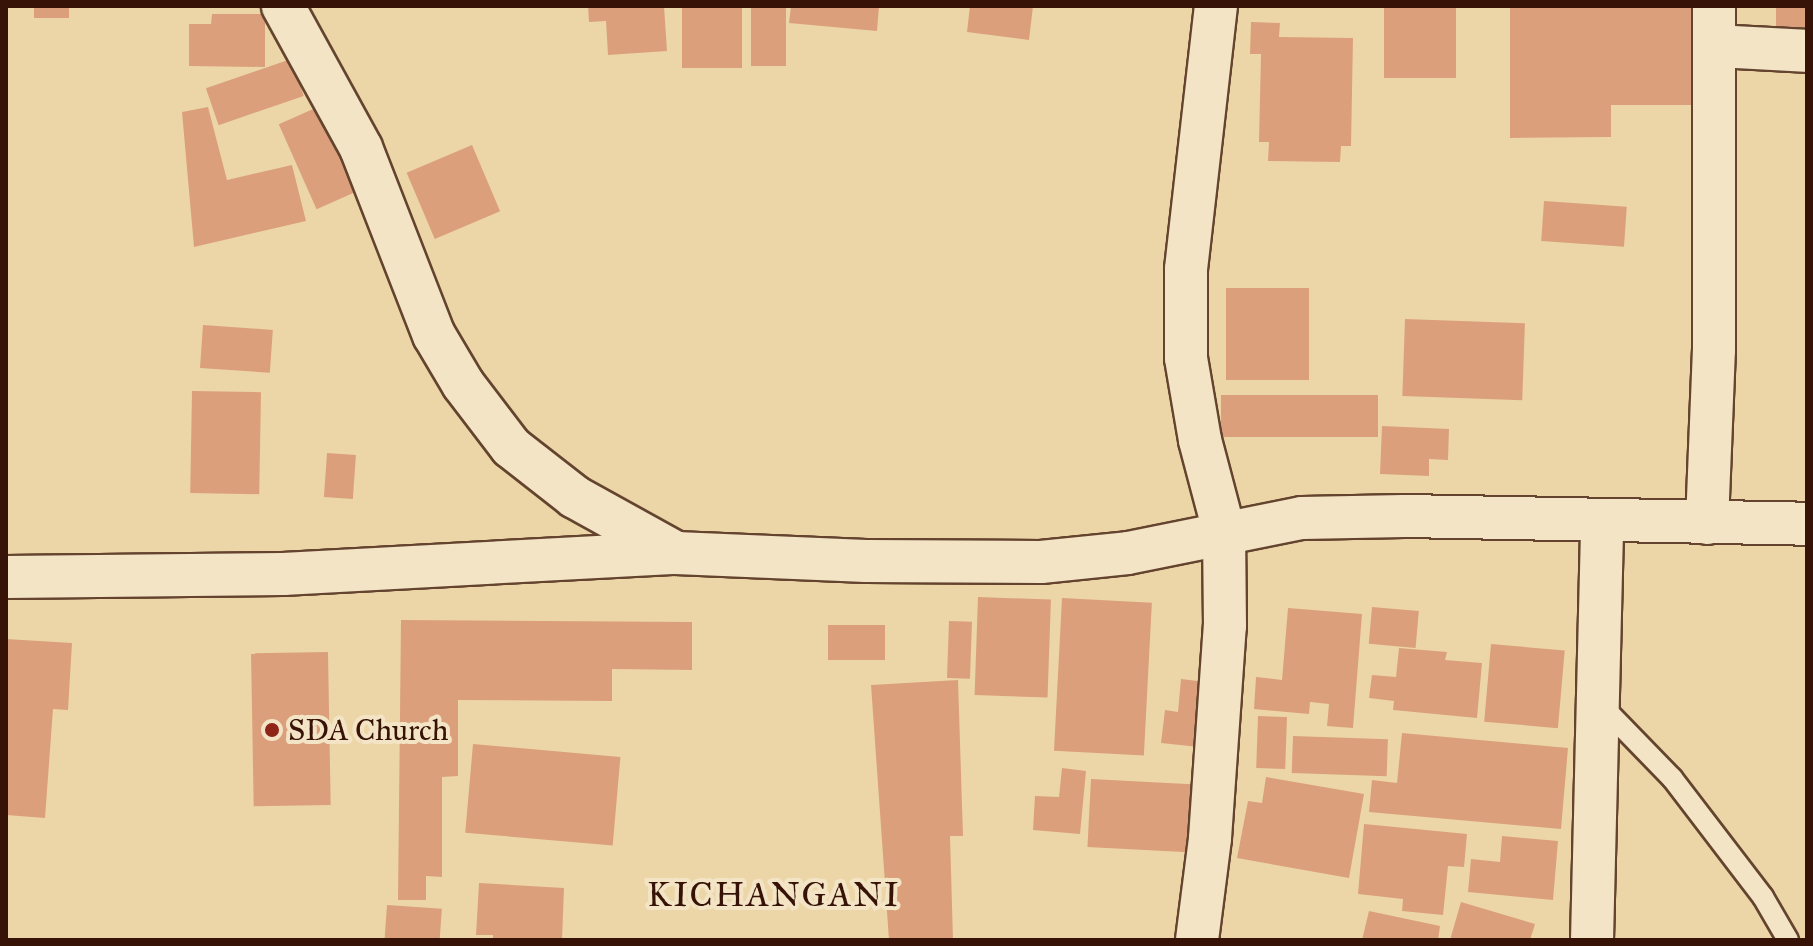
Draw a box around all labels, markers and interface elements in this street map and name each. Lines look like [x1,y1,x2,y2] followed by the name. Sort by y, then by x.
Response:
[288,712,448,748] place label: SDA Church
[263,721,281,739] marker: SDA Church
[647,875,901,915] district label: KICHANGANI

